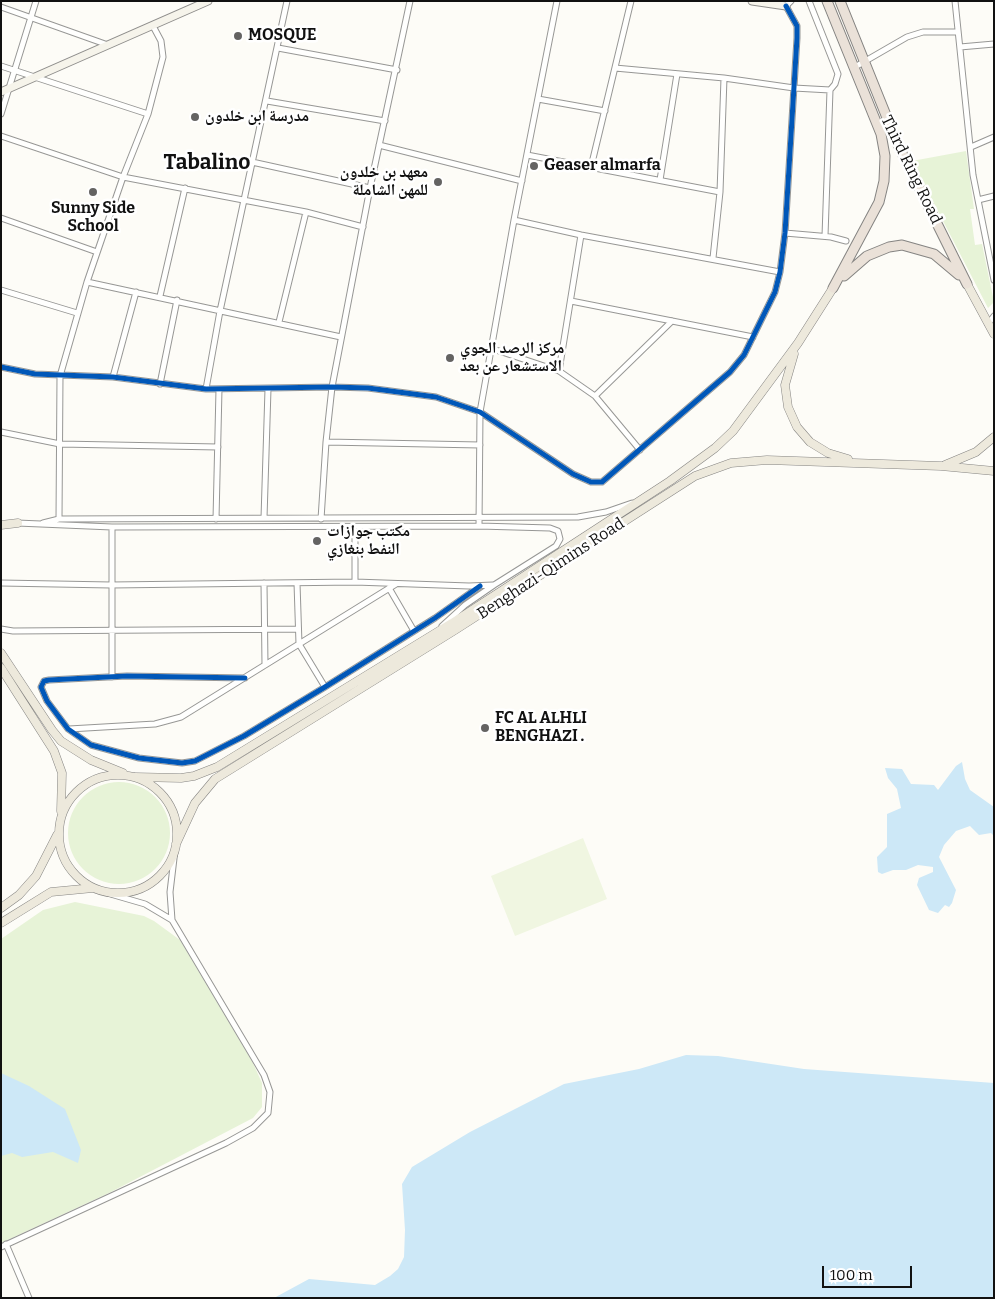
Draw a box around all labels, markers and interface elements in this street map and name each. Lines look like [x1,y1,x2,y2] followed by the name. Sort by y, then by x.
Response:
[248,26,317,46] place label: MOSQUE
[232,30,244,42] marker: MOSQUE
[205,107,309,127] place label: مدرسة ابن خلدون
[189,111,201,123] marker: مدرسة ابن خلدون
[876,113,946,227] street label: Third Ring Road
[164,150,250,176] district label: Tabalino
[544,156,661,176] place label: Geaser almarfa
[528,160,540,172] marker: Geaser almarfa
[340,163,428,201] place label: معهد بن خلدون للمهن الشاملة
[432,176,444,188] marker: معهد بن خلدون للمهن الشاملة
[87,186,99,198] marker: Sunny Side School
[51,199,135,237] place label: Sunny Side School
[460,339,564,377] place label: مركز الرصد الجوي الاستشعار عن بعد
[444,352,456,364] marker: مركز الرصد الجوي الاستشعار عن بعد
[474,514,628,624] street label: Benghazi-Qimins Road
[327,522,410,560] place label: مكتب جوازات النفط بنغازي
[311,535,323,547] marker: مكتب جوازات النفط بنغازي
[495,709,587,747] place label: FC AL ALHLI BENGHAZI .
[479,722,491,734] marker: FC AL ALHLI BENGHAZI .
[825,1256,915,1288] scale bar
[830,1266,873,1284] text: 100 m

